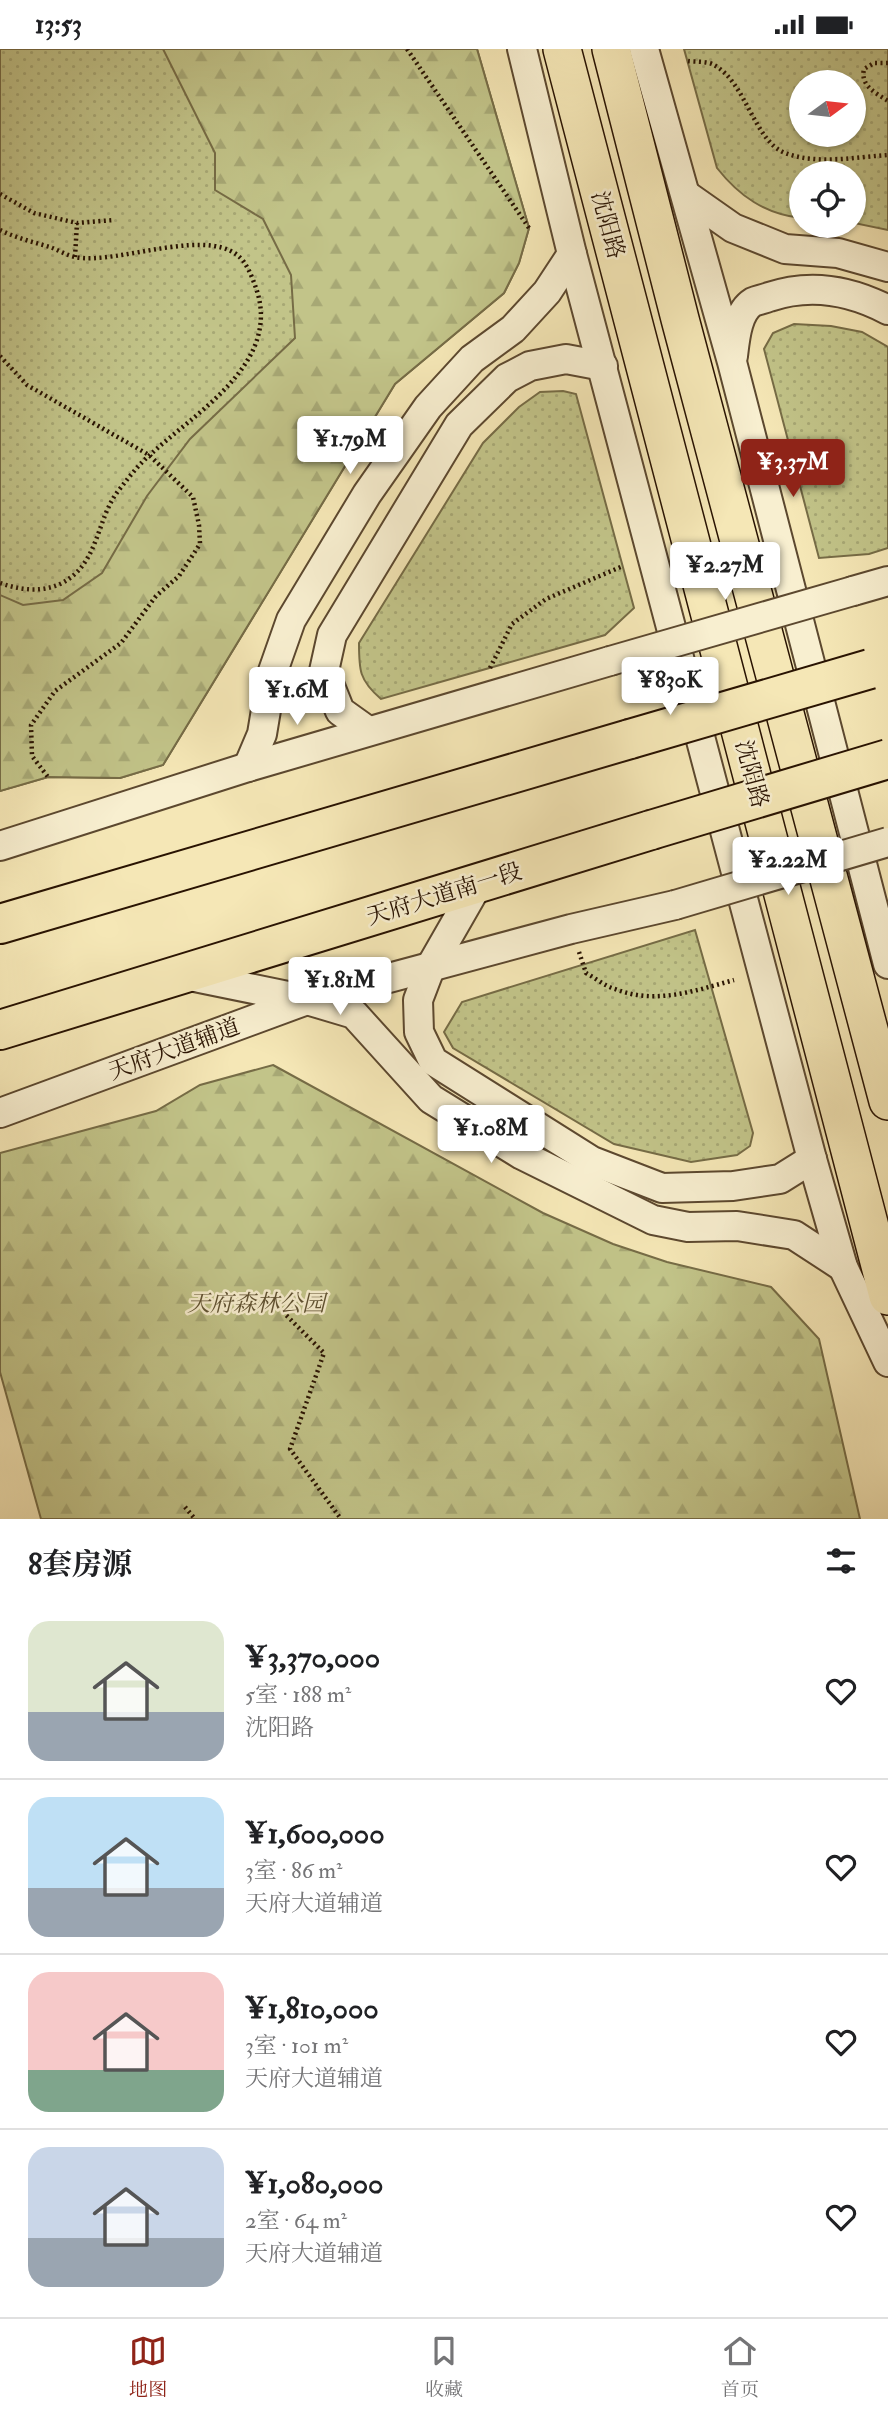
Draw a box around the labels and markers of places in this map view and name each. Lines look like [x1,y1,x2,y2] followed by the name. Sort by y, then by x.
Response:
[293,417,407,476] pin: ¥1.79M
[736,440,850,499] pin: ¥3.37M
[668,543,782,602] pin: ¥2.27M
[621,657,719,717] pin: ¥830K
[248,667,346,727] pin: ¥1.6M
[731,837,845,897] pin: ¥2.22M
[283,957,397,1017] pin: ¥1.81M
[434,1105,548,1165] pin: ¥1.08M

